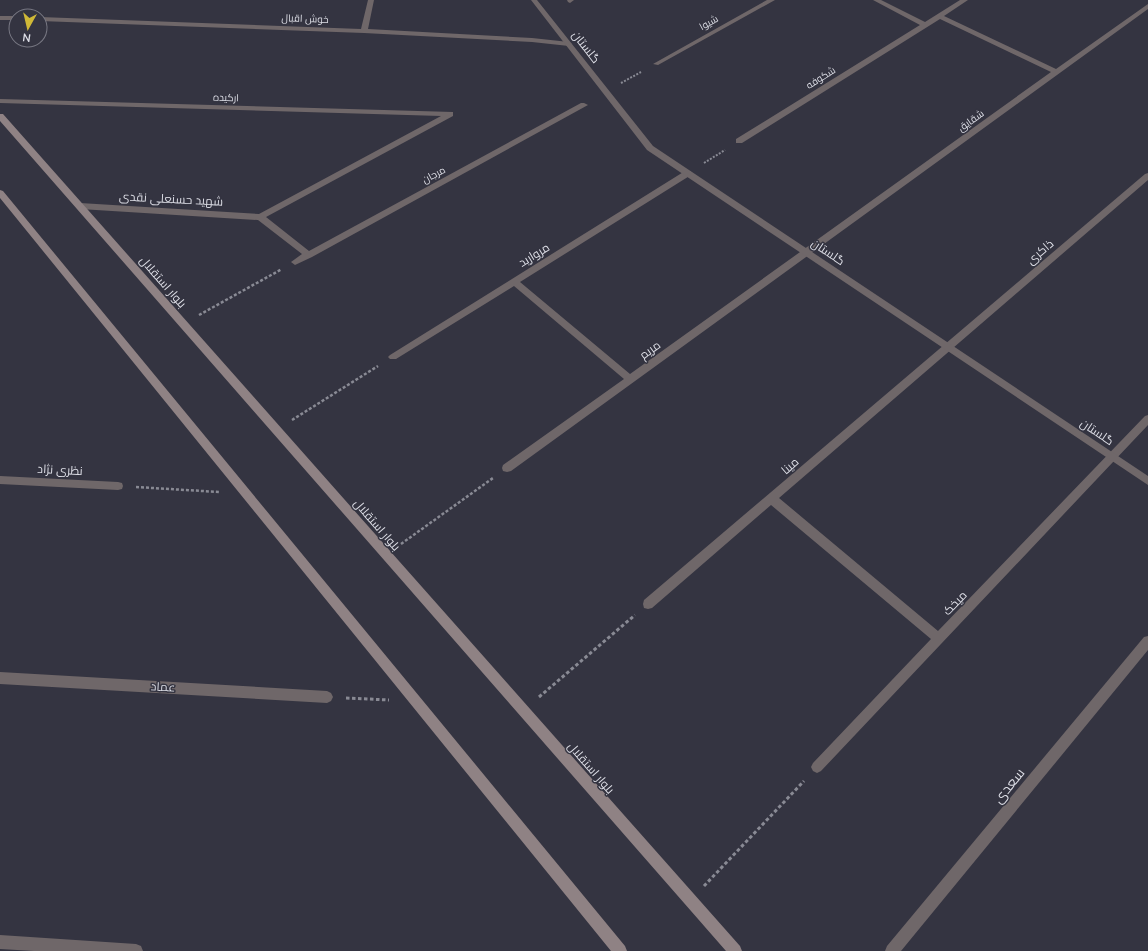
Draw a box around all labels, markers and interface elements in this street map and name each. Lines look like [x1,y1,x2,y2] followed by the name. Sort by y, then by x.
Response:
[8,8,48,48] north arrow
[281,11,329,27] street label: خوش اقبال
[697,12,721,34] street label: شیوا
[568,27,604,67] street label: گلستان
[22,29,32,45] text: N
[804,63,838,93] street label: شکوفه
[213,91,239,105] street label: ارکیده
[955,107,987,135] street label: شقایق
[420,163,448,187] street label: مرجان
[118,188,224,210] street label: شهید حسنعلی نقدی
[808,235,848,269] street label: گلستان
[1023,236,1057,268] street label: ذاکری
[515,239,553,271] street label: مروارید
[136,253,190,311] street label: بلوار استقلال
[636,337,664,363] street label: مریم
[1077,415,1117,449] street label: گلستان
[778,454,802,478] street label: مینا
[37,461,83,479] street label: نظری نژاد
[350,496,404,554] street label: بلوار استقلال
[939,587,971,619] street label: میخک
[150,678,176,696] street label: عماد
[564,739,618,797] street label: بلوار استقلال
[989,764,1029,808] street label: سعدی

